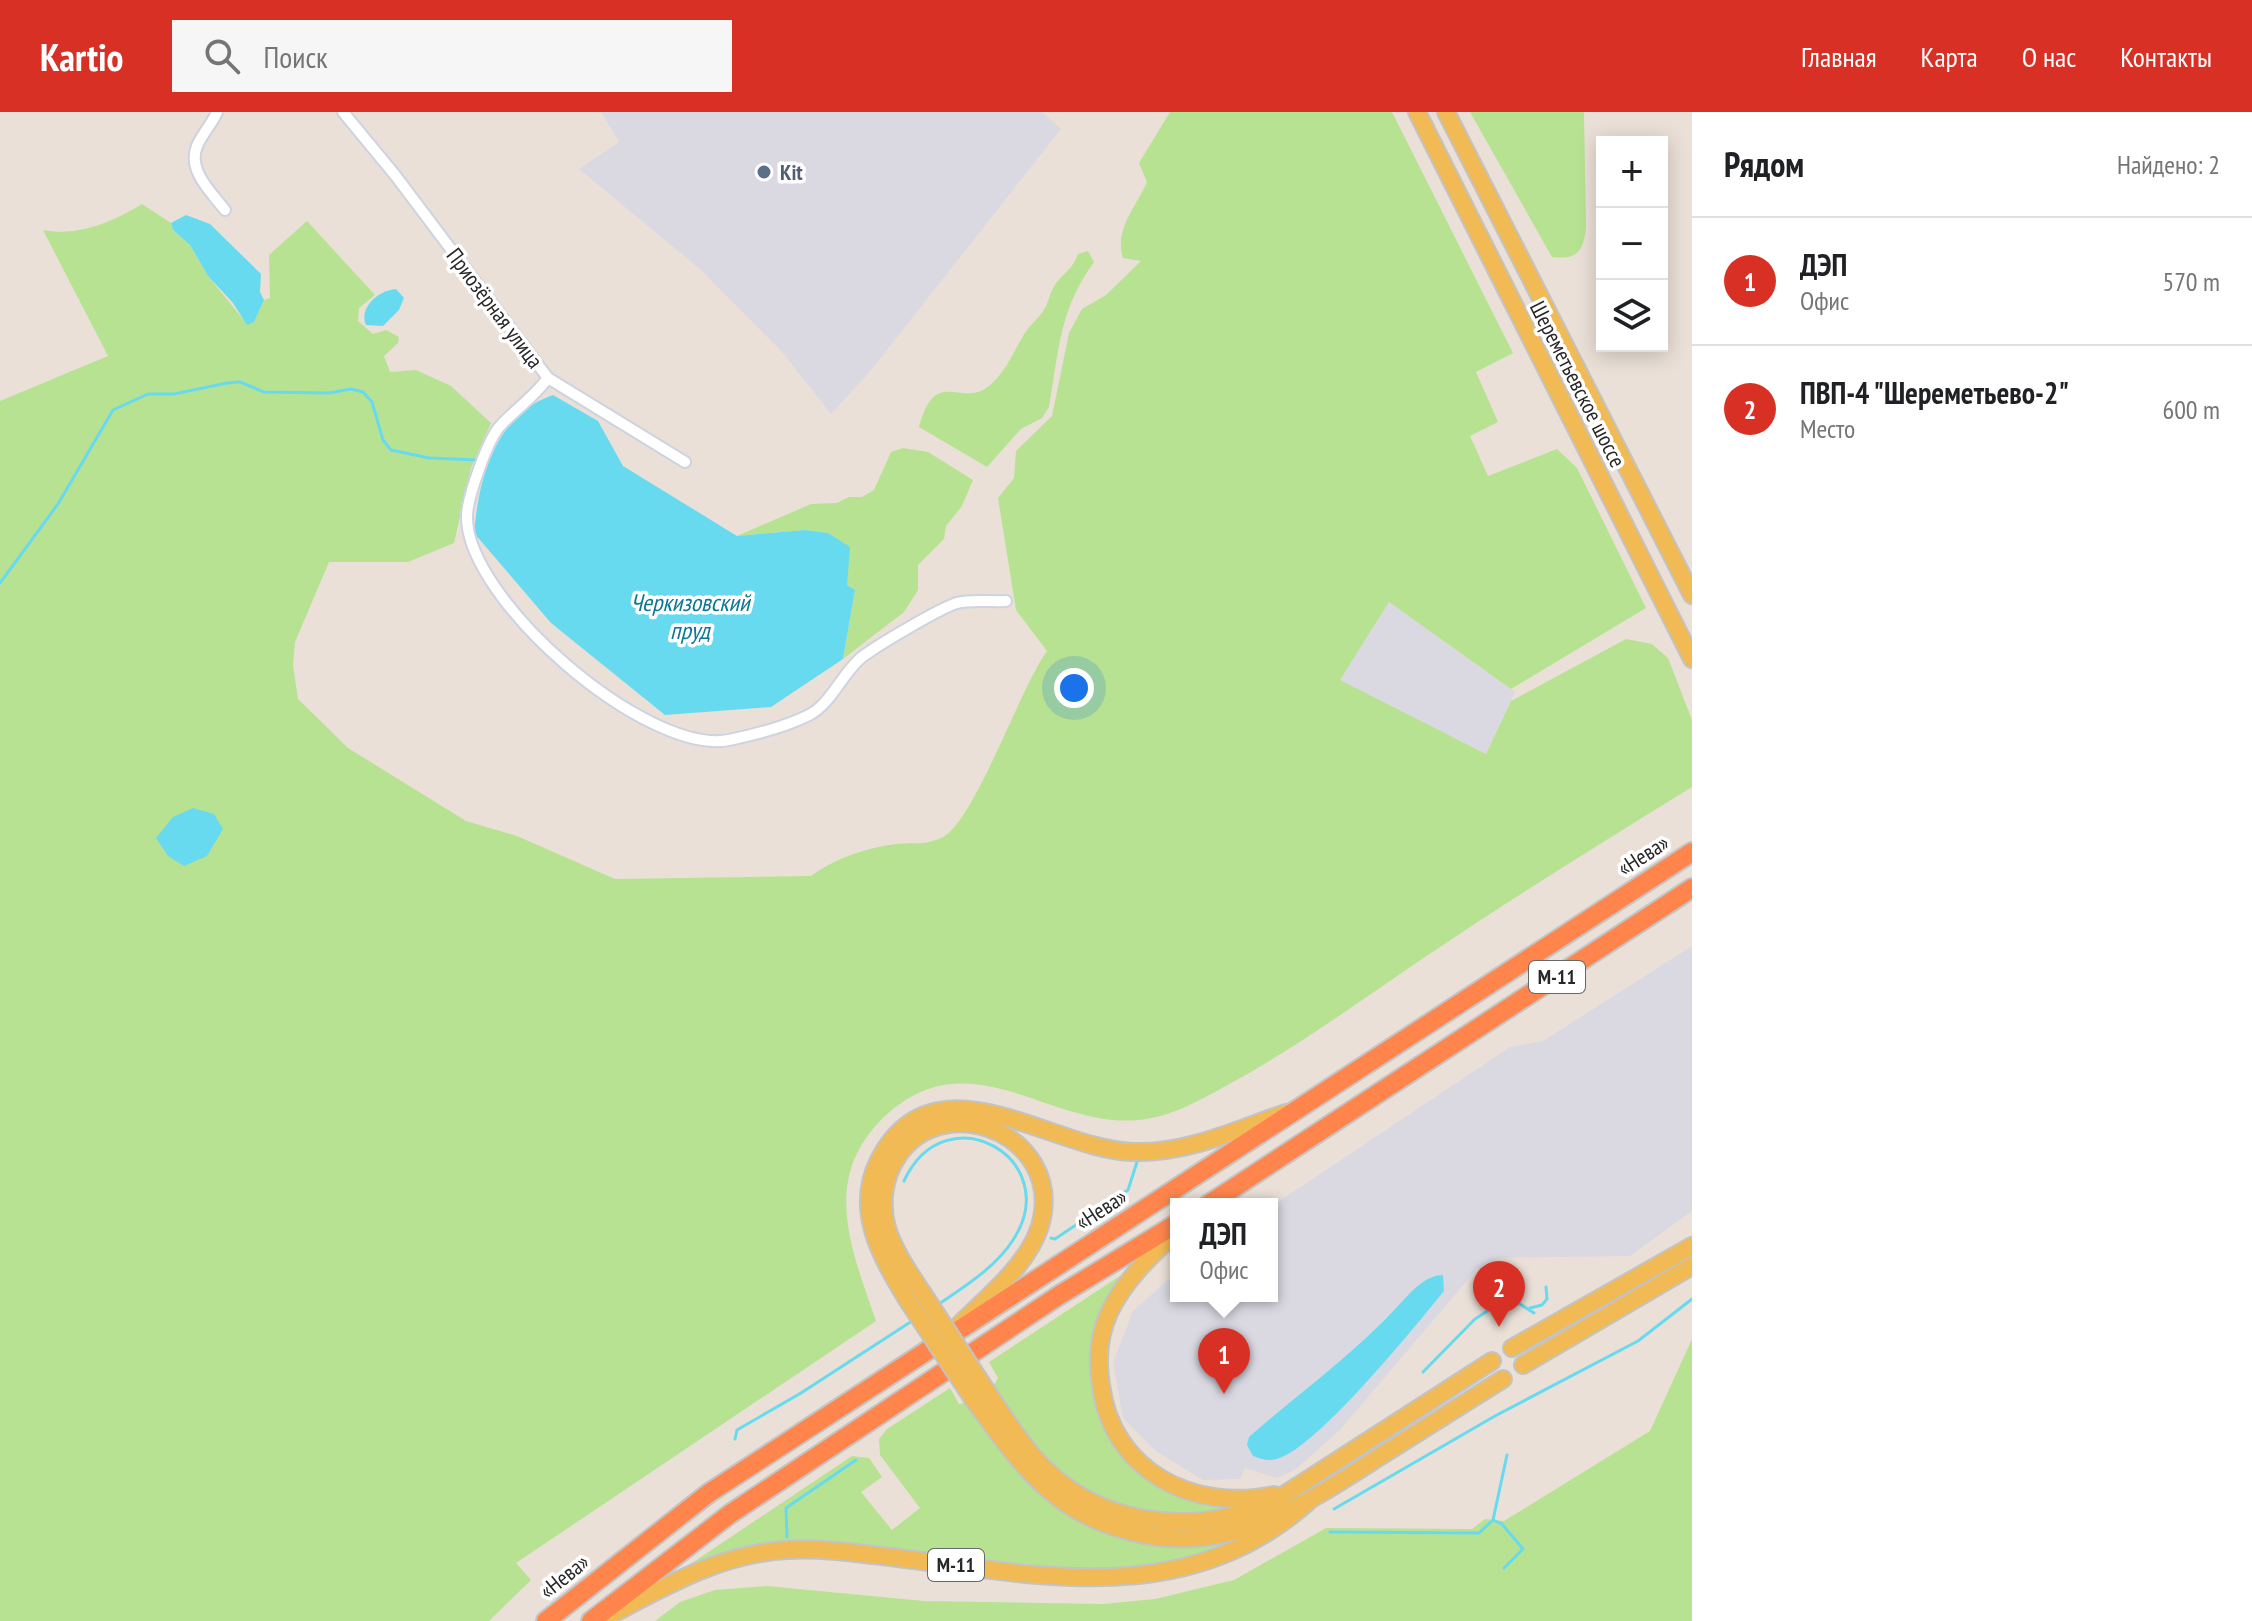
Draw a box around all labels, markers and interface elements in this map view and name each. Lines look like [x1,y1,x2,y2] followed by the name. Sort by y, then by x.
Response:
[172,20,732,92] search box
[40,32,124,81] text: Kartio
[200,34,244,78] icon: search
[264,37,328,76] text: Поиск
[1801,38,1877,75] text: Главная
[1921,38,1978,75] text: Карта
[2022,38,2076,75] text: О нас
[2120,38,2212,75] text: Контакты
[1596,136,1668,352] map controls
[1596,136,1668,208] button: +
[1724,142,1804,186] text: Рядом
[2117,148,2220,181] text: Найдено: 2
[780,158,803,186] place label: Kit
[755,163,773,181] marker: Kit
[1596,208,1668,280] button: −
[441,242,549,374] street label: Приозёрная улица
[1800,245,1847,284] text: ДЭП
[1744,265,1756,298] text: 1
[2162,265,2220,298] text: 570 m
[1596,280,1668,352] button: layers
[1800,284,1849,317] text: Офис
[1524,296,1632,472] street label: Шереметьевское шоссе
[1800,373,2069,412] text: ПВП-4 "Шереметьево-2"
[1744,393,1756,426] text: 2
[2162,393,2220,426] text: 600 m
[1800,412,1855,445] text: Место
[630,587,752,646] water label: Черкизовский пруд
[1054,668,1094,708] your location
[1612,828,1674,882] street label: «Нева»
[1529,961,1585,993] road number: М-11
[1070,1182,1132,1236] street label: «Нева»
[1170,1198,1278,1302] popup
[1199,1214,1247,1253] text: ДЭП
[1199,1253,1249,1286] text: Офис
[1473,1261,1525,1327] pin: 2
[1198,1328,1250,1394] pin: 1
[534,1548,594,1604] street label: «Нева»
[928,1549,984,1581] road number: М-11

